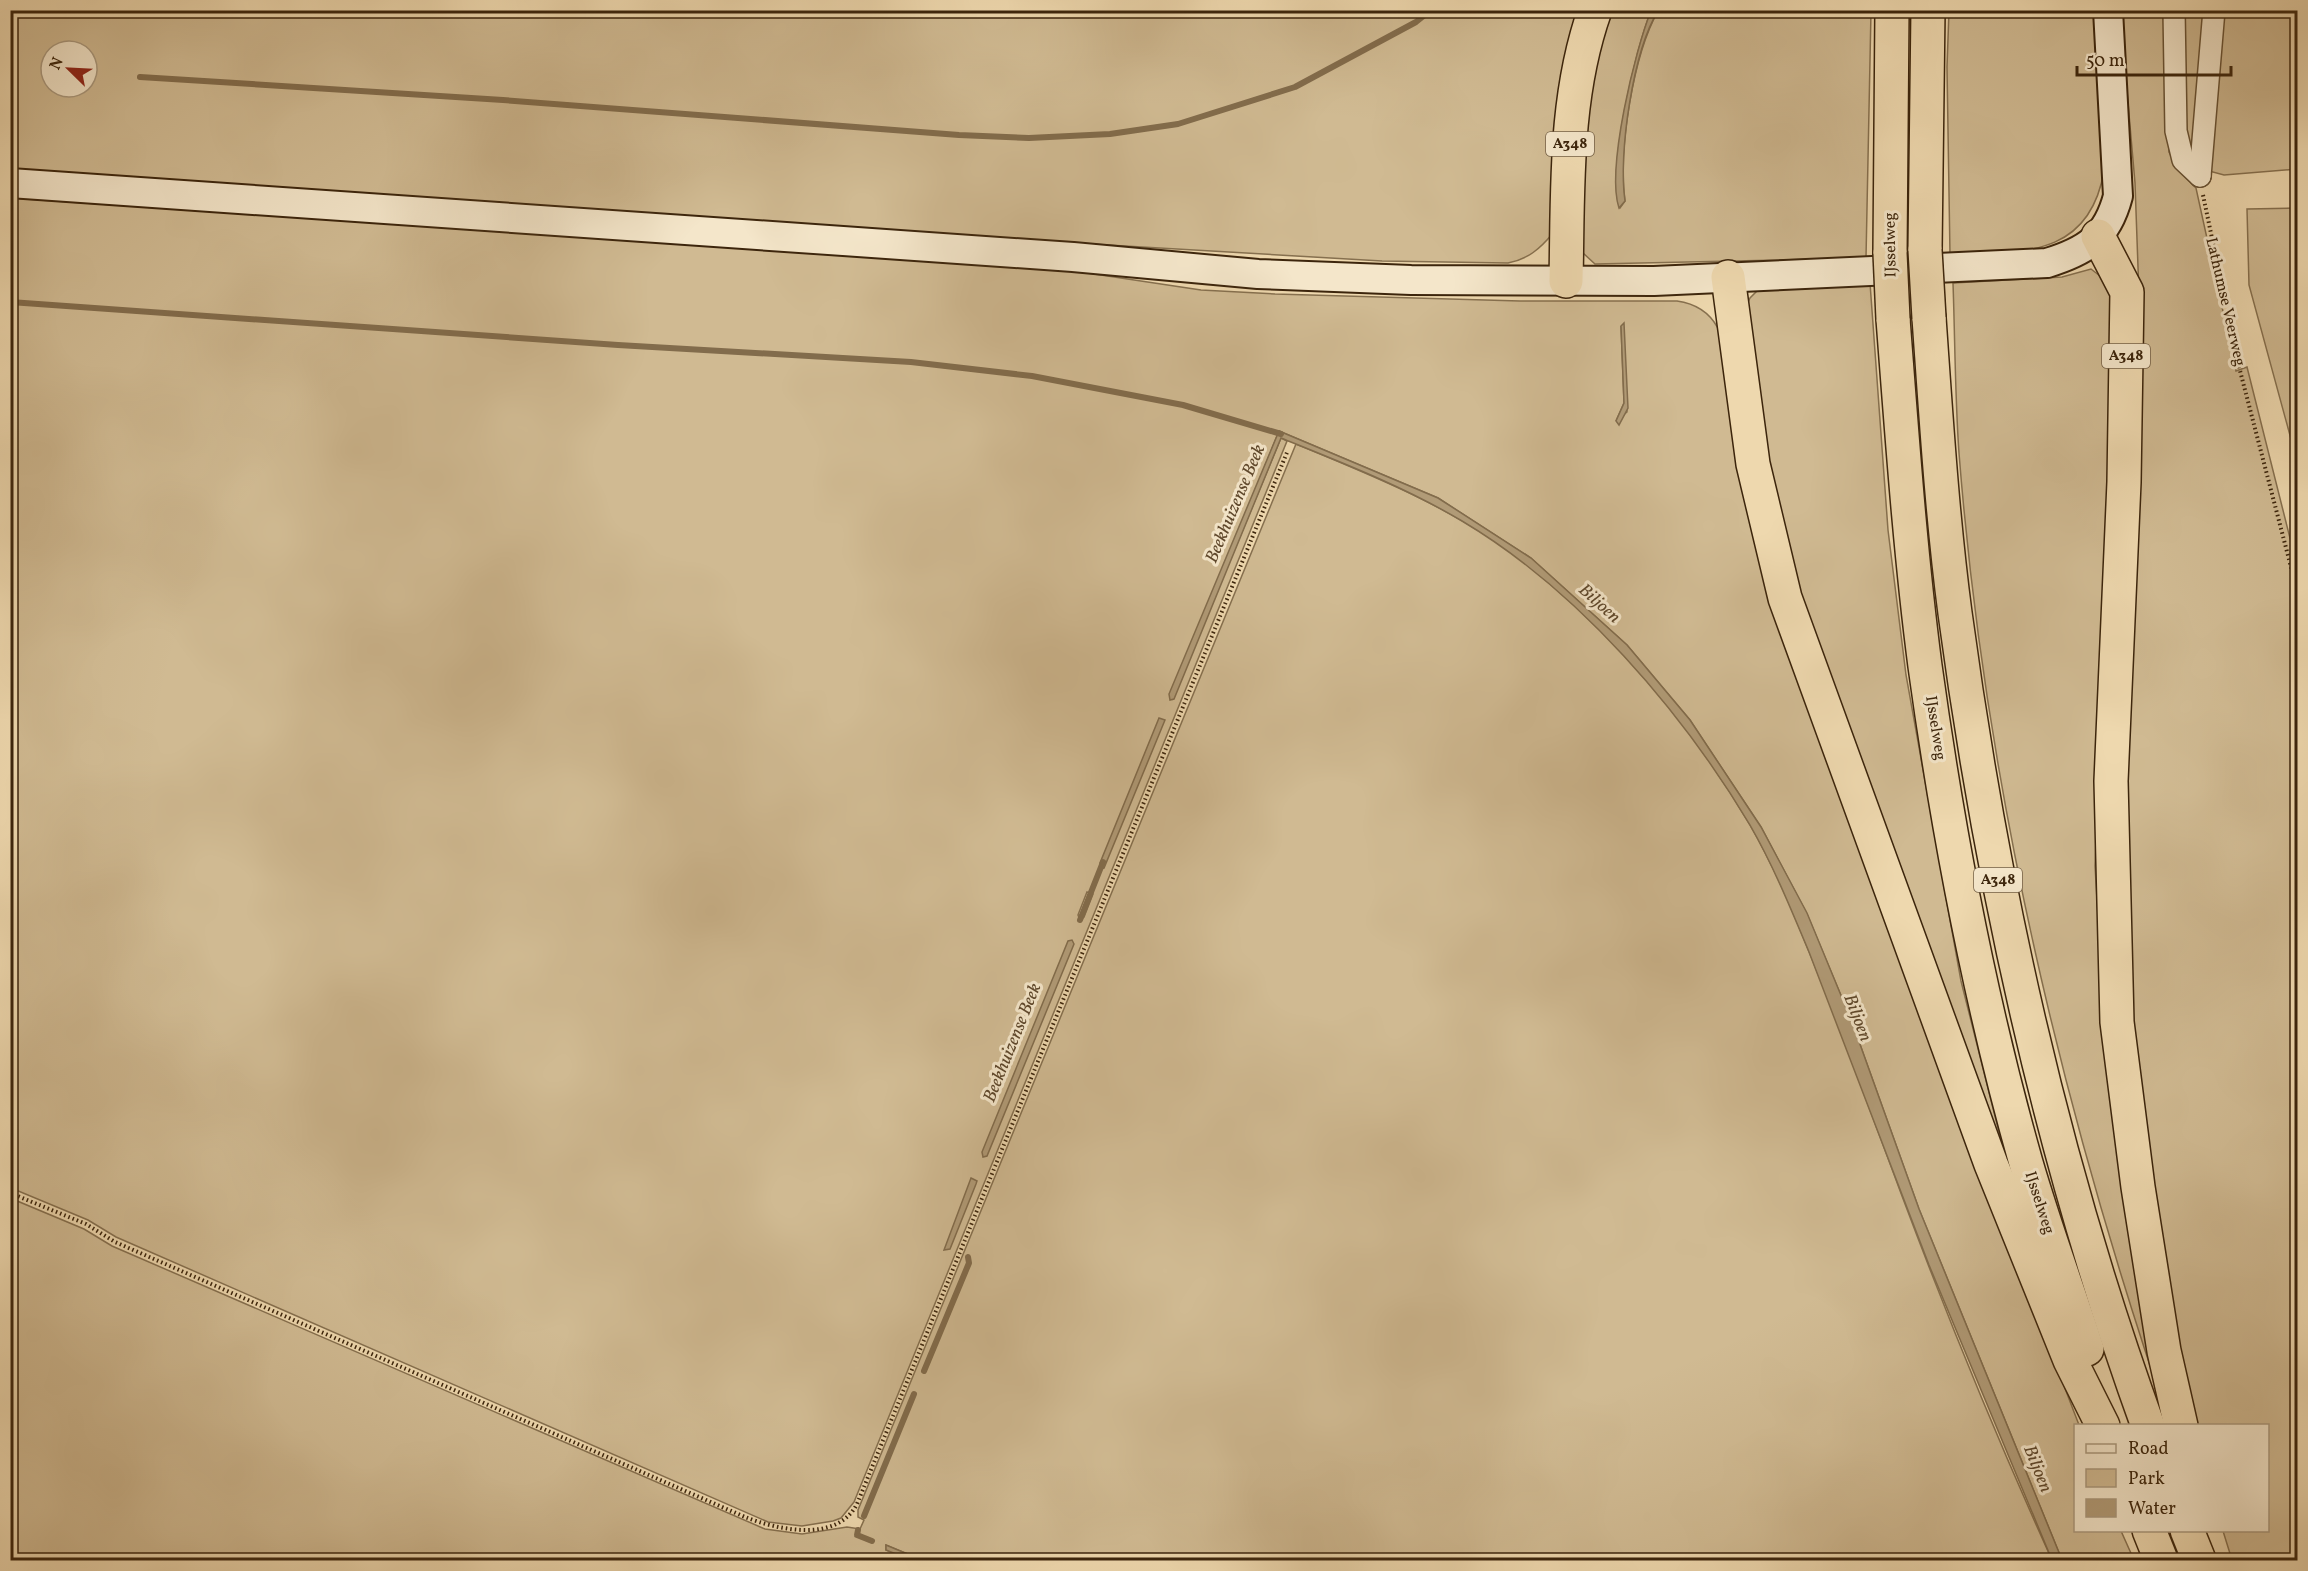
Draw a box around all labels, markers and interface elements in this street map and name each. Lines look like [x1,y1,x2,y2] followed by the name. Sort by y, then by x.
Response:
[39,39,99,99] north arrow
[2077,39,2232,77] scale bar
[2086,49,2125,74] text: 50 m
[45,54,70,73] text: N
[1546,132,1594,156] road number: A348
[1879,212,1903,278] street label: IJsselweg
[2199,235,2251,369] street label: Lathumse Veerweg
[2102,344,2150,368] road number: A348
[1200,441,1272,567] water label: Beekhuizense Beek
[1573,578,1625,630] water label: Biljoen
[1919,694,1951,762] street label: IJsselweg
[1974,868,2022,892] road number: A348
[978,980,1048,1106] water label: Beekhuizense Beek
[1837,991,1877,1045] water label: Biljoen
[2018,1169,2060,1237] street label: IJsselweg
[2074,1424,2269,1532] legend
[2128,1437,2169,1462] text: Road
[2016,1442,2058,1496] water label: Biljoen
[2128,1467,2165,1492] text: Park
[2128,1497,2176,1522] text: Water

